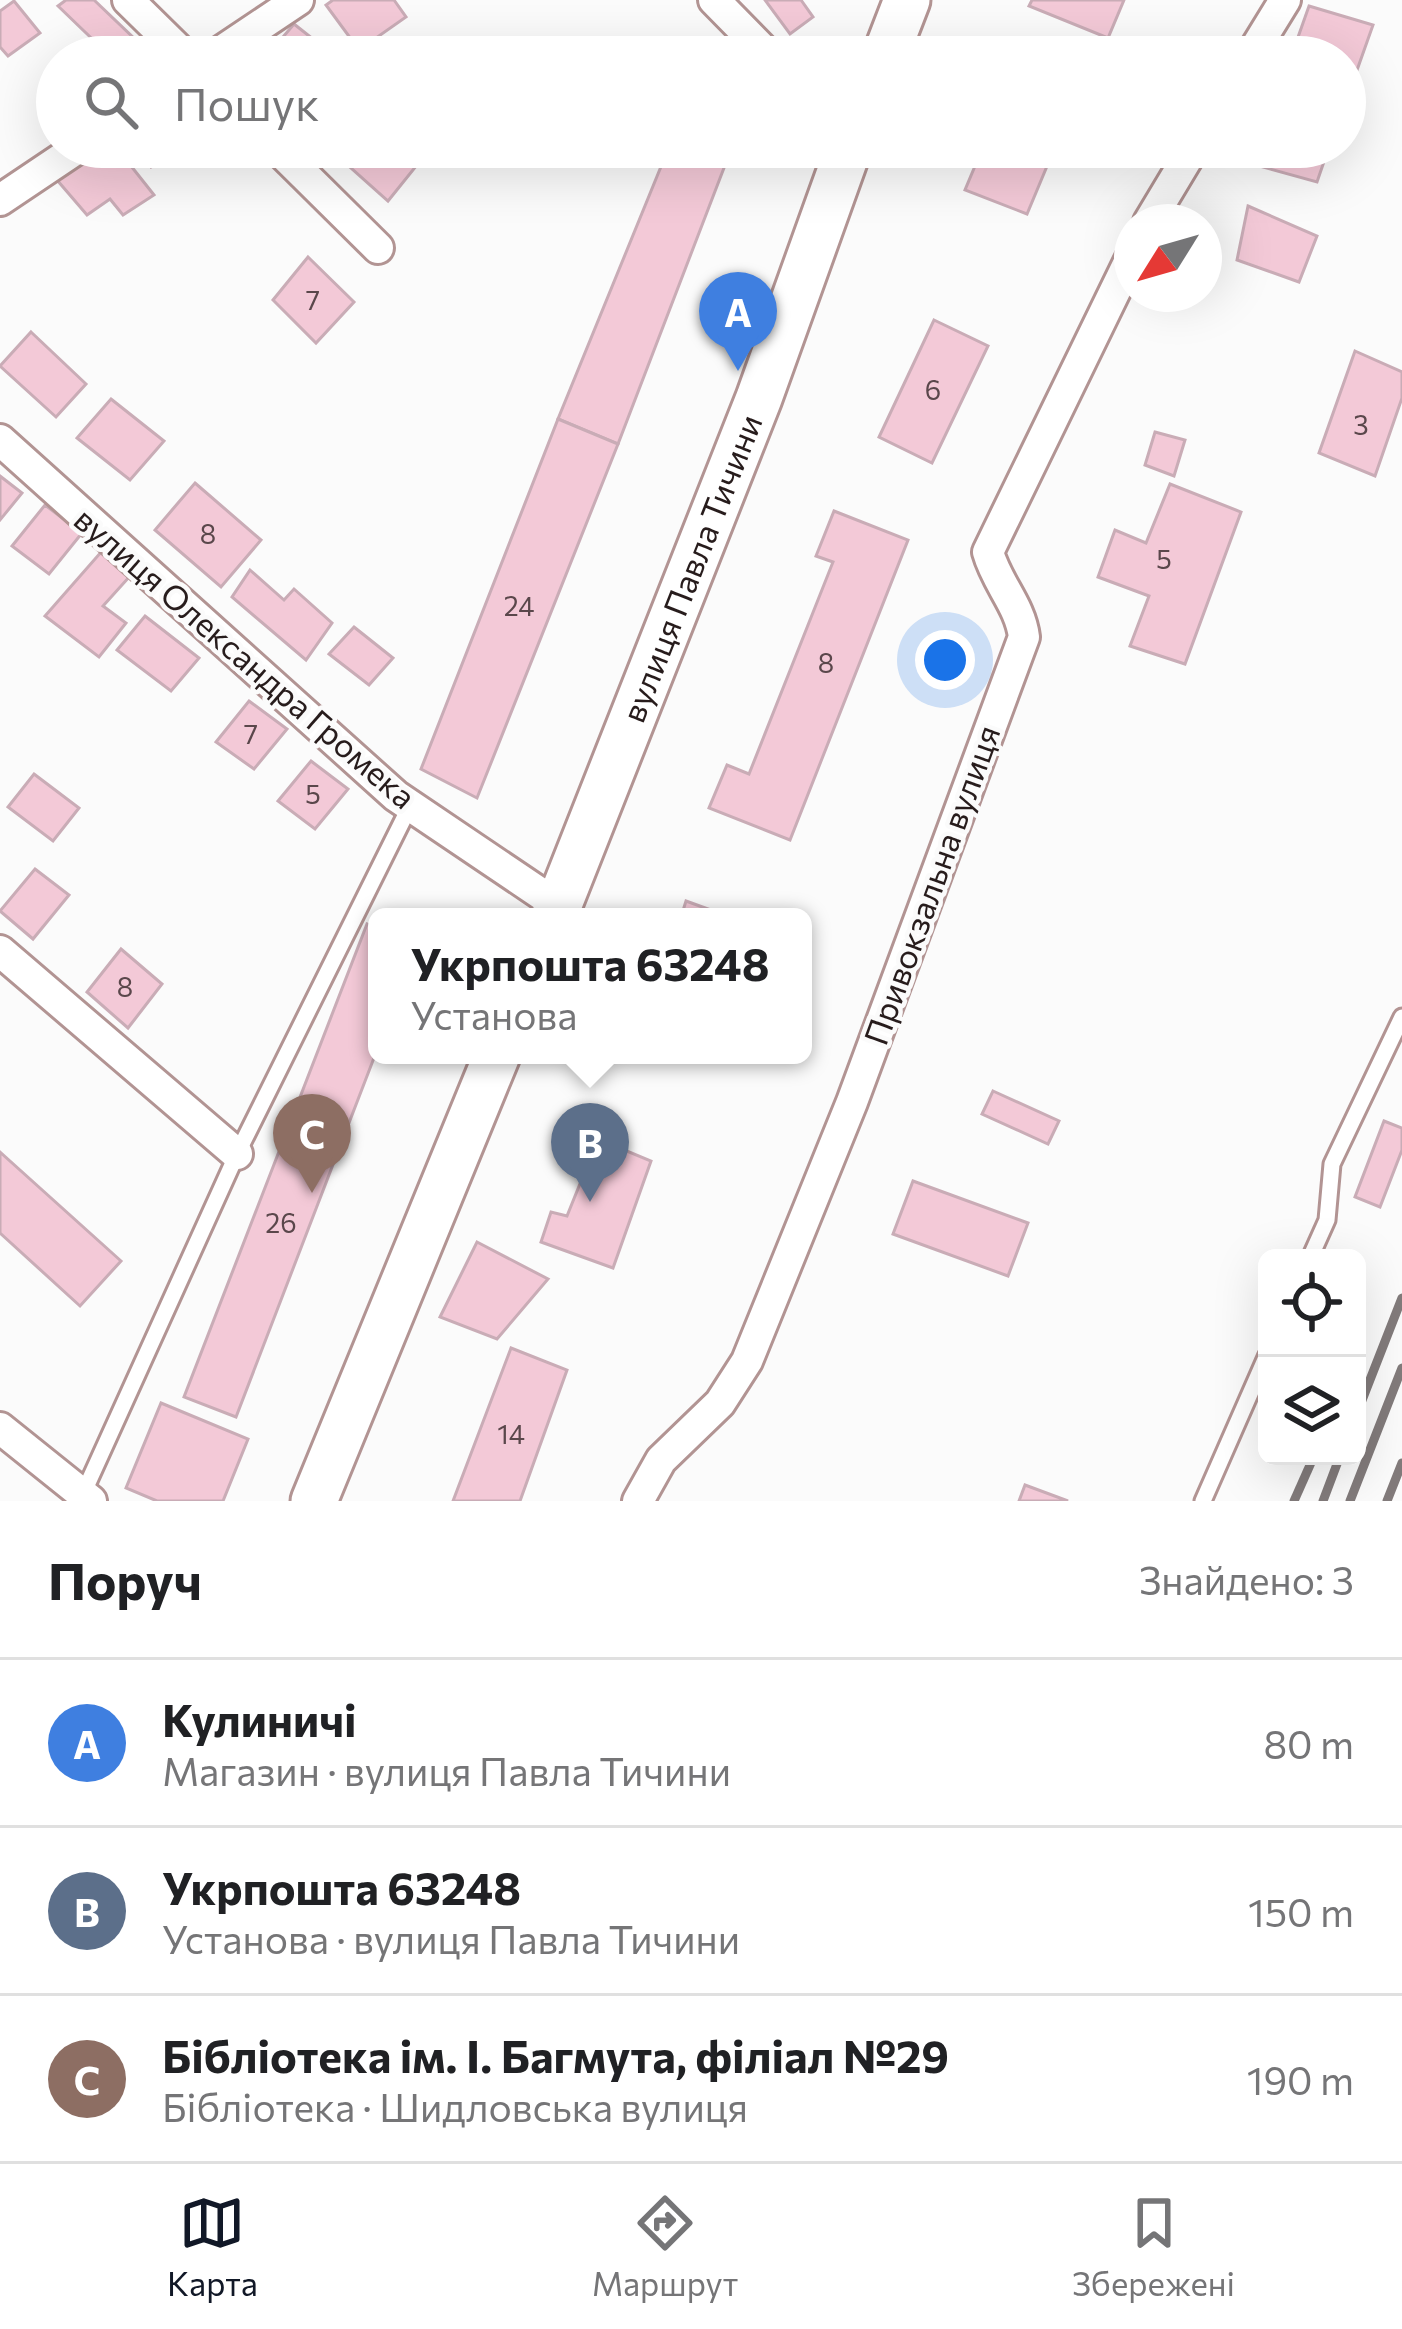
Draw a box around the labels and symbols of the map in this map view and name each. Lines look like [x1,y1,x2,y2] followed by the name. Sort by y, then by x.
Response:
[1114,204,1222,312] north arrow
[699,272,777,371] pin: A
[306,283,320,316] house number: 7
[925,373,941,406] house number: 6
[611,408,770,728] street label: вулиця Павла Тичини
[1353,408,1369,441] house number: 3
[67,497,425,816] street label: вулиця Олександра Громека
[200,517,216,550] house number: 8
[1156,542,1172,575] house number: 5
[504,589,534,622] house number: 24
[915,630,975,690] your location
[818,646,834,679] house number: 8
[244,717,258,750] house number: 7
[854,719,1007,1050] street label: Привокзальна вулиця
[305,777,321,810] house number: 5
[117,970,133,1003] house number: 8
[273,1094,351,1193] pin: C
[551,1103,629,1202] pin: B
[265,1206,297,1239] house number: 26
[497,1417,525,1450] house number: 14

